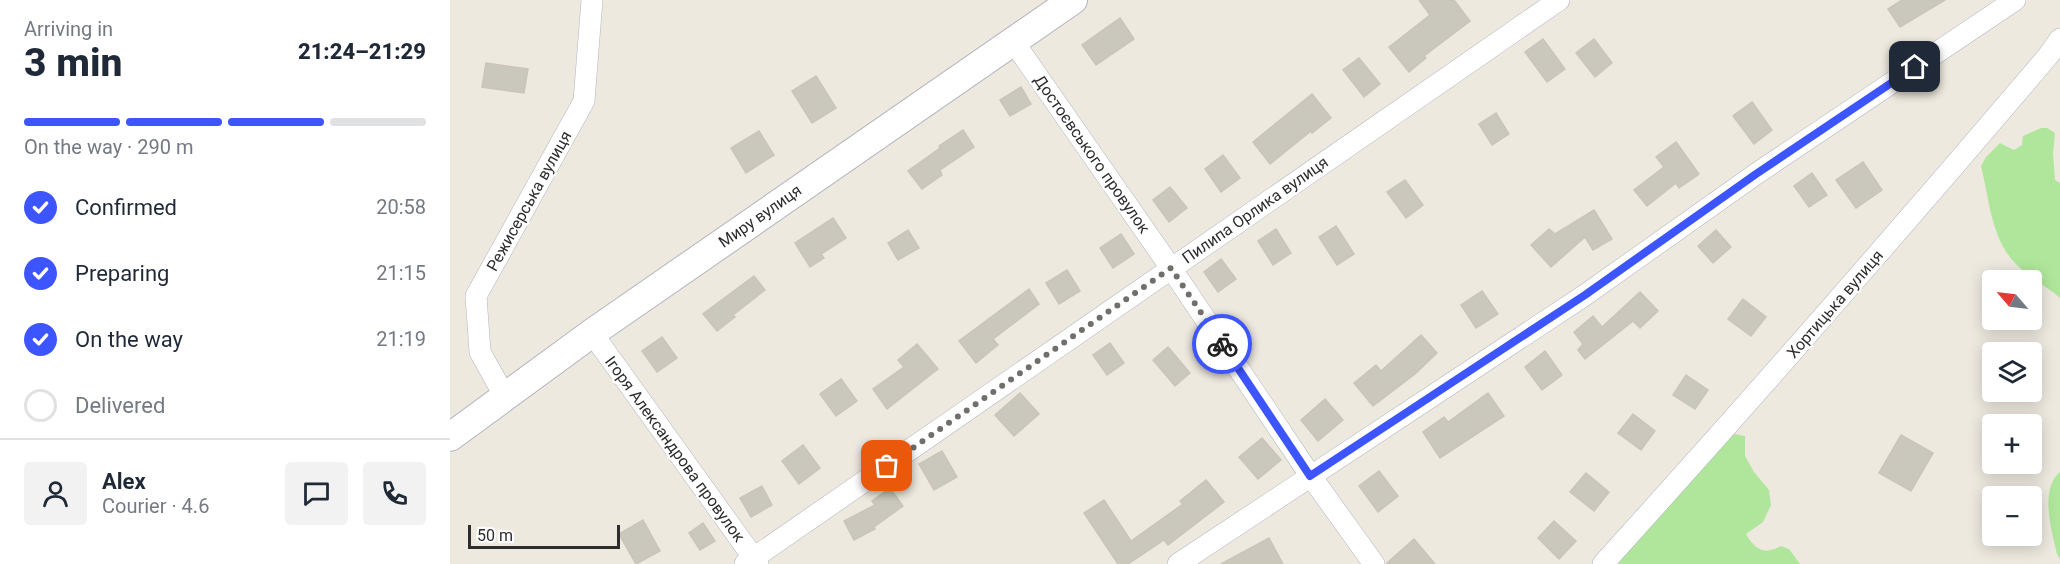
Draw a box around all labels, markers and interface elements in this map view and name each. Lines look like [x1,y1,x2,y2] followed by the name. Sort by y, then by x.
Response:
[24,17,113,41] text: Arriving in
[298,39,426,64] text: 21:24–21:29
[24,40,122,86] text: 3 min
[1889,41,1940,92] pin
[1898,50,1931,83] icon: home
[1030,71,1154,237] street label: Достоєвського провулок
[483,128,575,274] street label: Режисерська вулиця
[24,135,193,159] text: On the way · 290 m
[1178,152,1332,268] street label: Пилипа Орлика вулиця
[715,180,805,252] street label: Миру вулиця
[24,191,57,224] icon: check
[75,195,177,220] text: Confirmed
[376,195,426,219] text: 20:58
[1783,246,1887,362] street label: Хортицька вулиця
[24,257,57,290] icon: check
[75,261,169,286] text: Preparing
[376,261,426,285] text: 21:15
[1982,270,2042,330] north arrow
[1982,270,2042,546] map controls
[1192,314,1252,374] courier
[24,323,57,356] icon: check
[75,327,183,352] text: On the way
[376,327,426,351] text: 21:19
[1206,328,1239,361] icon: bike
[1982,342,2042,402] button: layers
[601,352,749,546] street label: Ігоря Александрова провулок
[75,393,165,418] text: Delivered
[1982,414,2042,474] button: +
[861,440,912,491] pin
[870,449,903,482] icon: bag
[24,462,87,525] button: person
[285,462,348,525] button: chat
[363,462,426,525] button: phone
[102,469,146,494] text: Alex
[1982,486,2042,546] button: −
[102,494,209,518] text: Courier · 4.6
[468,522,620,550] scale bar
[477,526,513,545] text: 50 m

